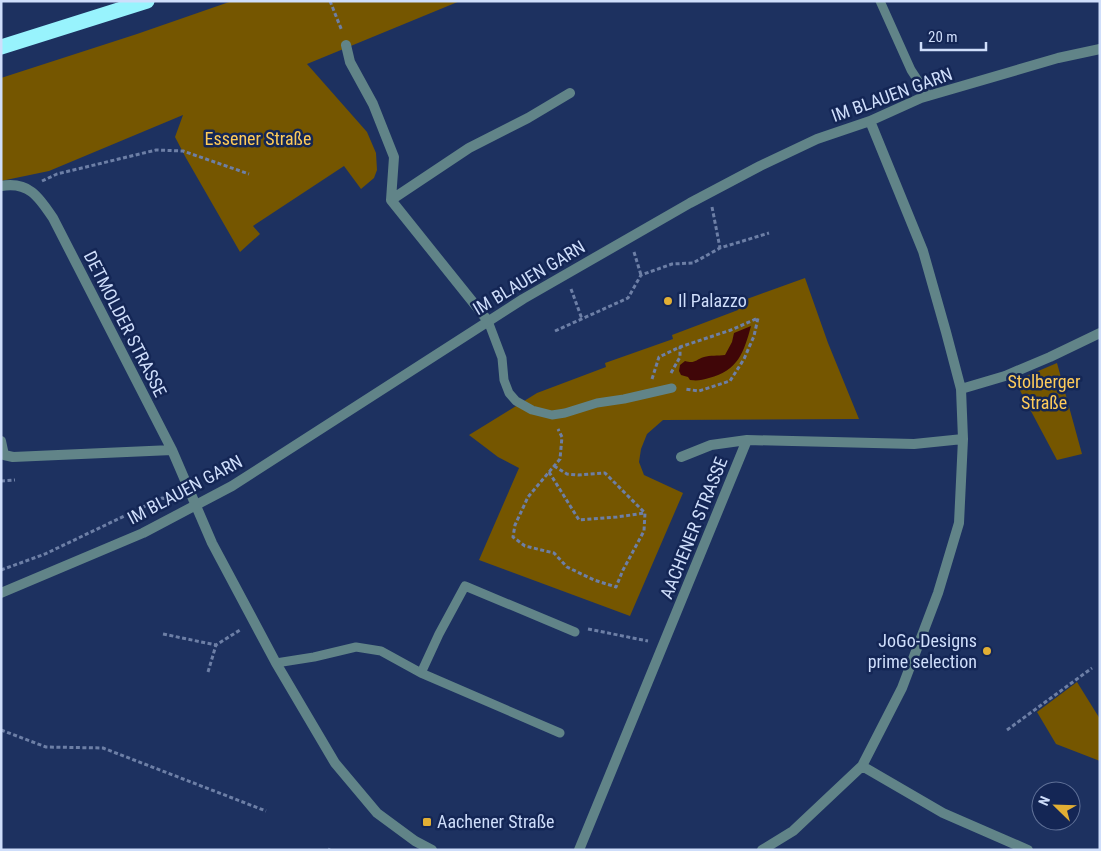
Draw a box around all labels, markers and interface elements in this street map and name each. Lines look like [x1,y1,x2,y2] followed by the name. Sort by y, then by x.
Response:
[921,20,986,52] scale bar
[928,28,958,46] text: 20 m
[829,63,955,126] street label: IM BLAUEN GARN
[205,128,311,149] park label: Essener Straße
[469,236,589,319] street label: IM BLAUEN GARN
[80,247,171,400] street label: DETMOLDER STRASSE
[678,290,747,311] place label: Il Palazzo
[662,295,674,307] marker: Il Palazzo
[1007,371,1081,413] park label: Stolberger Straße
[124,450,246,529] street label: IM BLAUEN GARN
[656,454,732,602] street label: AACHENER STRASSE
[868,630,977,672] place label: JoGo-Designs prime selection
[981,645,993,657] marker: JoGo-Designs prime selection
[1031,781,1081,831] north arrow
[1035,794,1053,808] text: N
[437,811,554,832] place label: Aachener Straße
[421,816,433,828] marker: Aachener Straße

